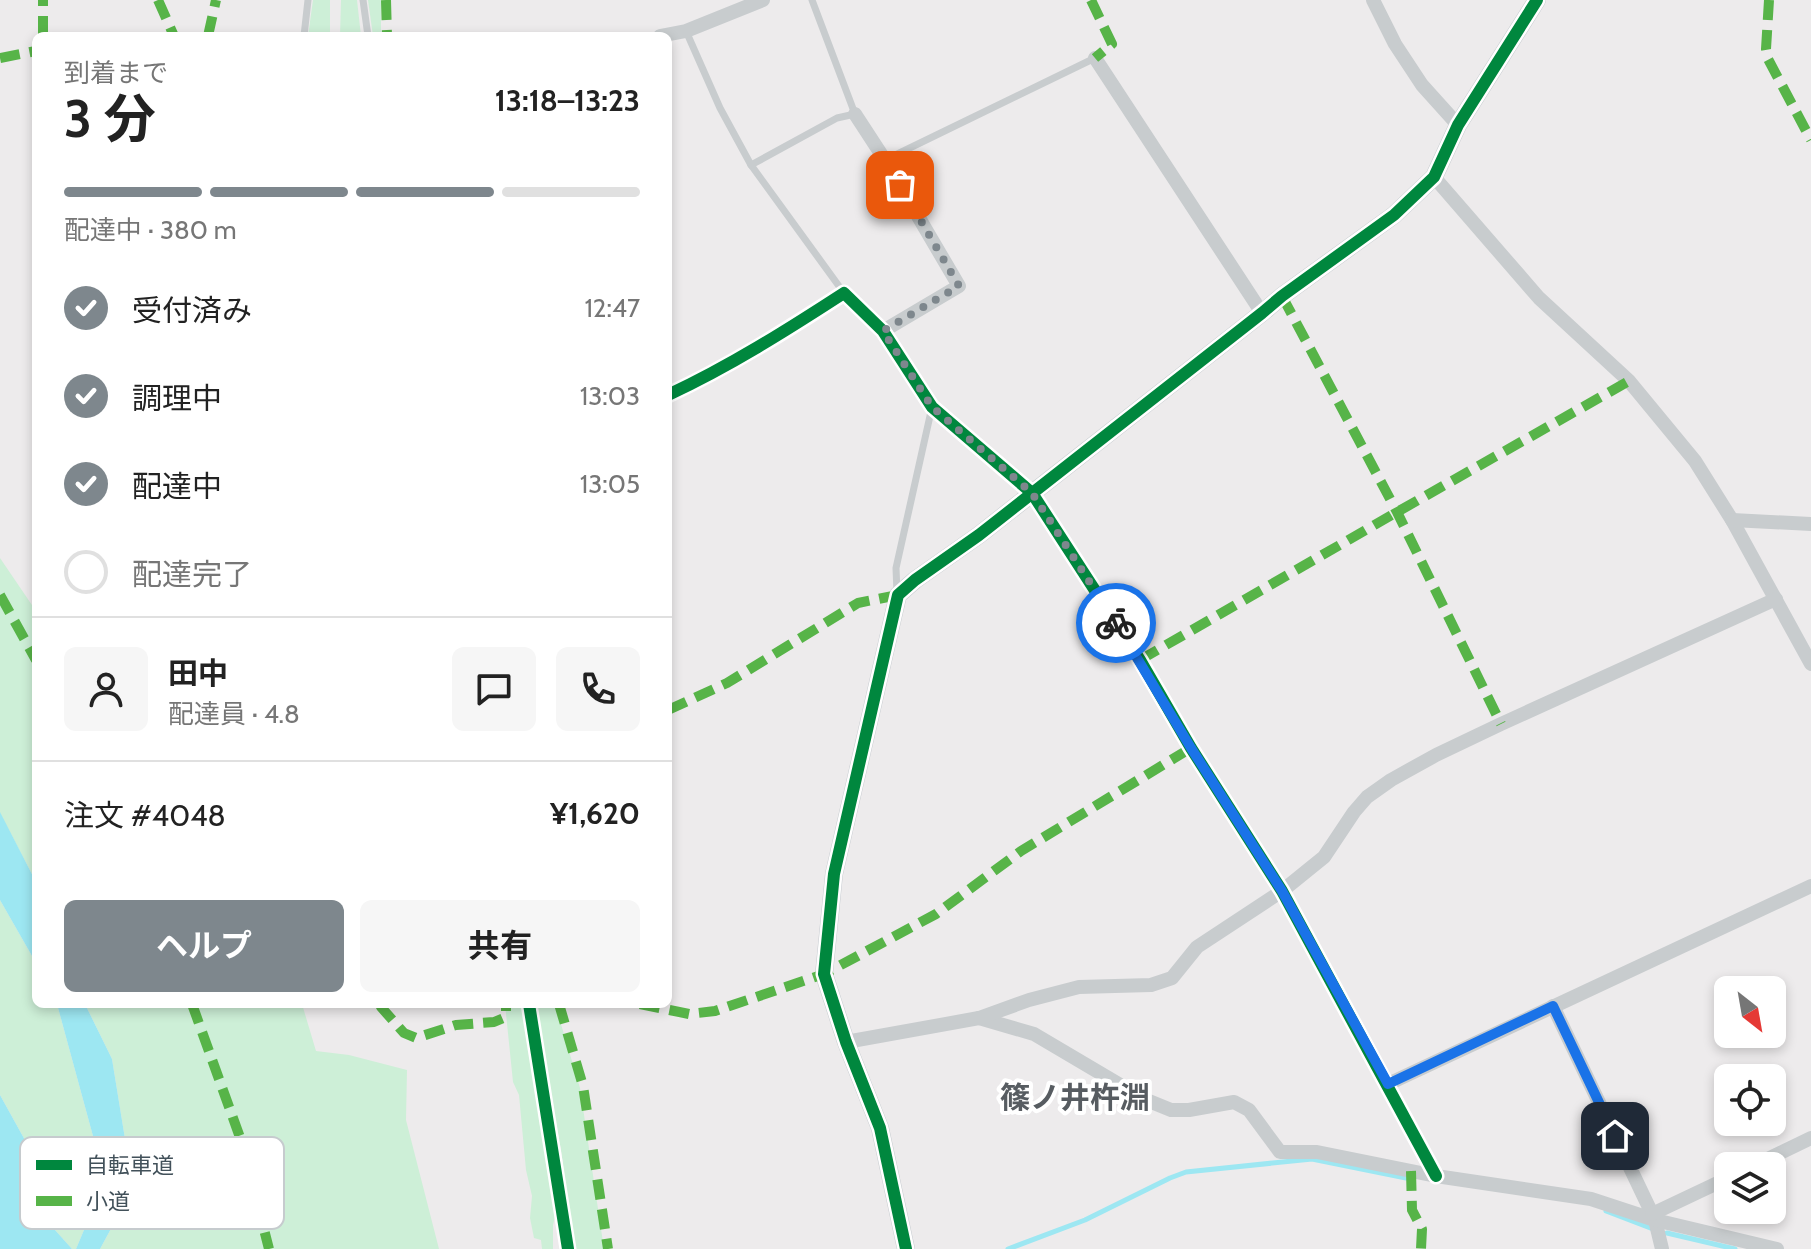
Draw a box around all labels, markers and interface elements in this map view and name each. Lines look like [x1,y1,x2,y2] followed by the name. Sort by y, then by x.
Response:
[64,57,168,89] text: 到着まで
[495,82,640,119] text: 13:18–13:23
[64,87,156,150] text: 3 分
[866,151,934,219] pin
[878,163,922,207] icon: bag
[64,214,237,246] text: 配達中 · 380 m
[64,286,108,330] icon: check
[132,292,252,329] text: 受付済み
[584,292,640,324] text: 12:47
[64,374,108,418] icon: check
[132,380,222,417] text: 調理中
[580,380,640,412] text: 13:03
[64,462,108,506] icon: check
[132,468,222,505] text: 配達中
[580,468,640,500] text: 13:05
[132,556,252,593] text: 配達完了
[1076,583,1156,663] courier
[1094,601,1138,645] icon: bike
[64,647,148,731] button: person
[452,647,536,731] button: chat
[556,647,640,731] button: phone
[168,655,228,692] text: 田中
[168,698,300,730] text: 配達員 · 4.8
[550,795,640,832] text: ¥1,620
[64,797,226,834] text: 注文 #4048
[64,900,344,992] button: ヘルプ
[360,900,640,992] button: 共有
[1714,976,1786,1048] north arrow
[1714,976,1786,1224] map controls
[1714,1064,1786,1136] button: locate
[1000,1079,1150,1116] district label: 篠ノ井杵淵
[1581,1102,1649,1170] pin
[1593,1114,1637,1158] icon: home
[20,1137,284,1229] legend
[86,1152,174,1179] text: 自転車道
[1714,1152,1786,1224] button: layers
[86,1188,130,1215] text: 小道

